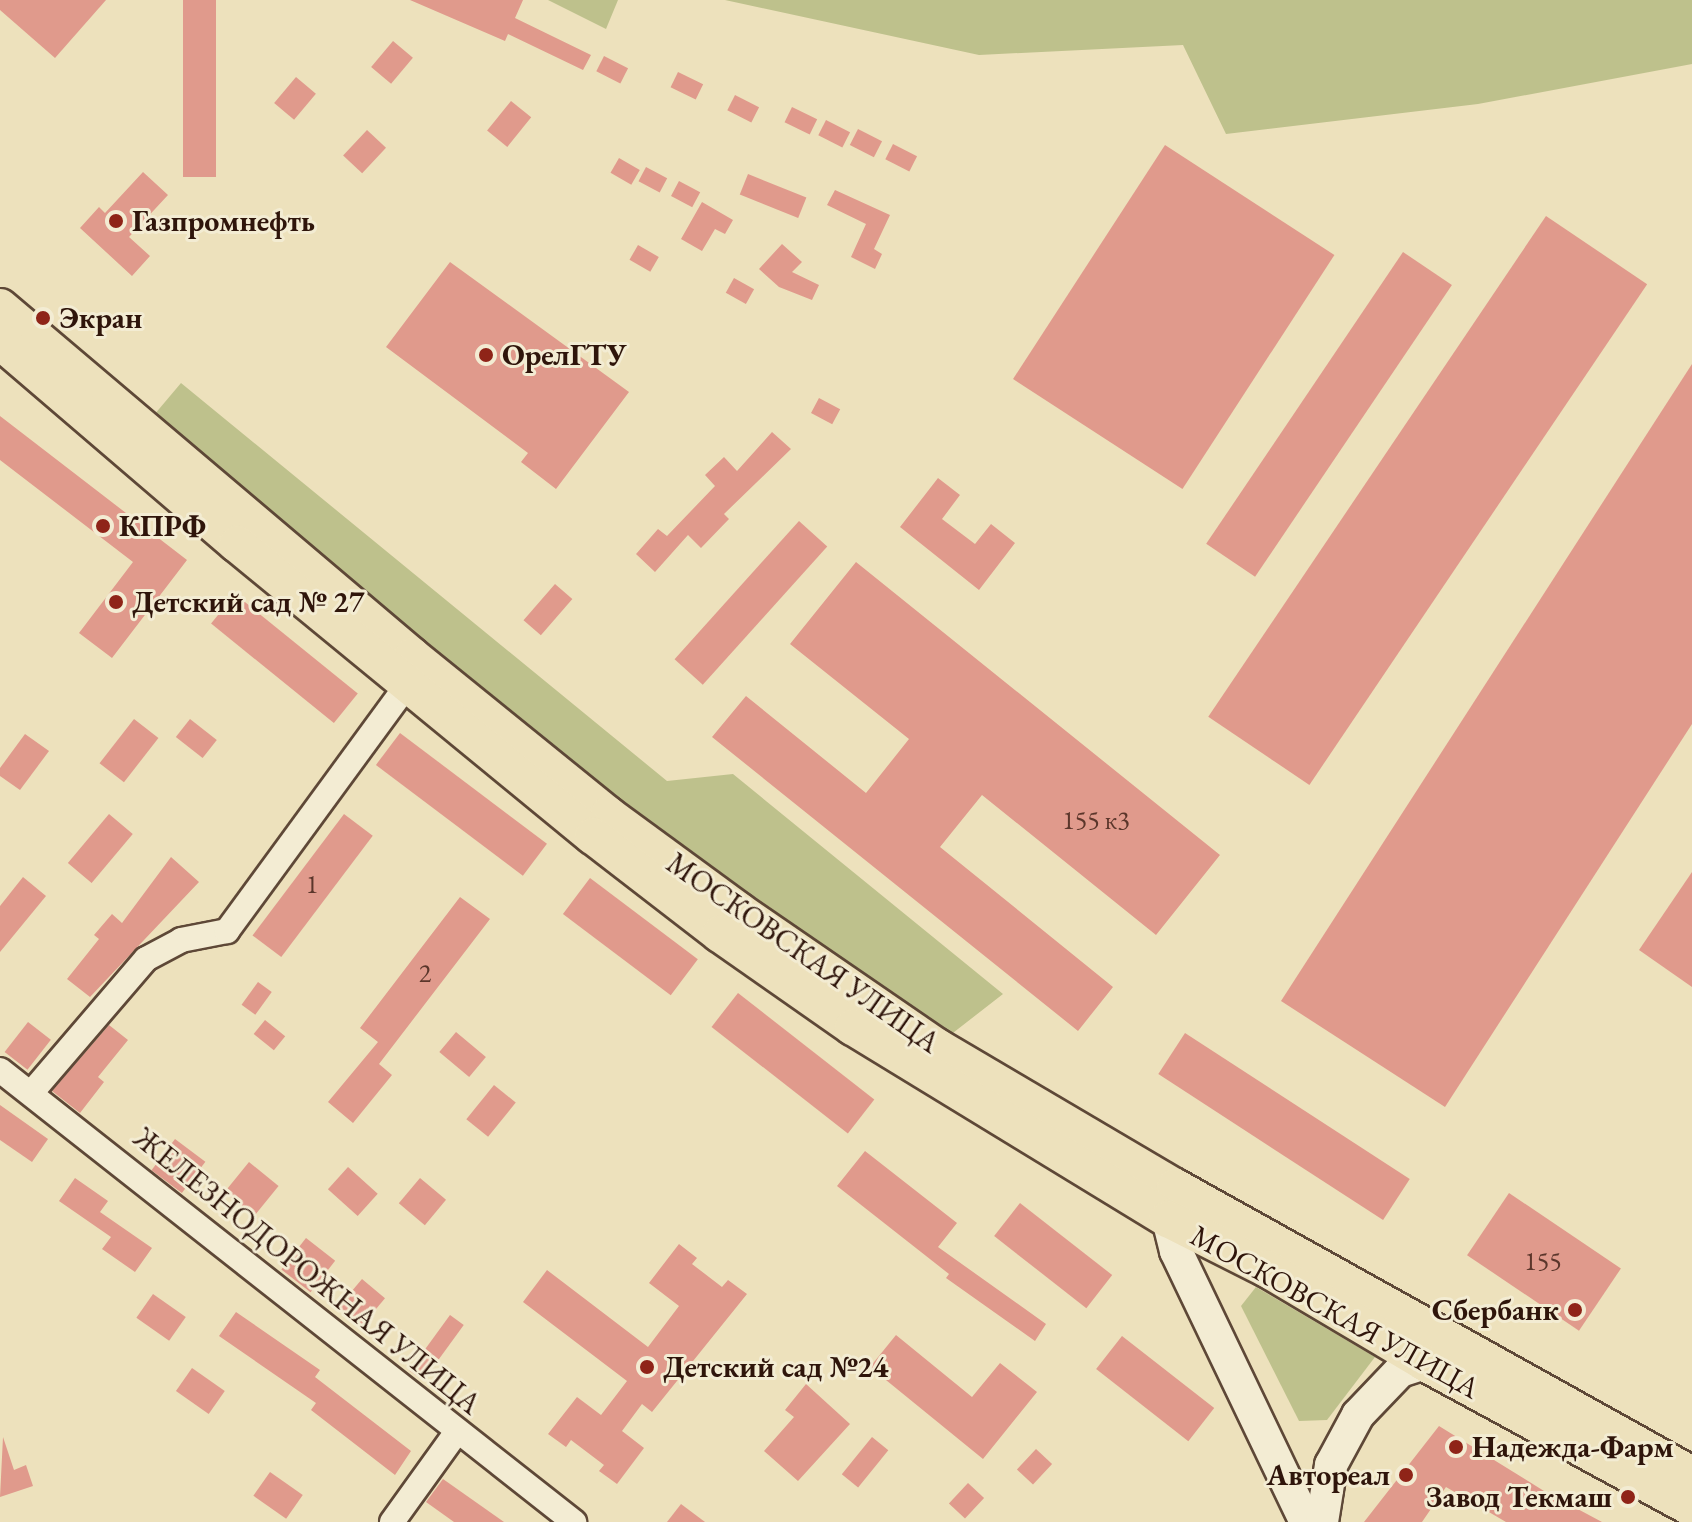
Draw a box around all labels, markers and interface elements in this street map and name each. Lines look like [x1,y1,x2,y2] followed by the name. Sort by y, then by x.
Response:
[132,203,315,239] place label: Газпромнефть
[107,212,125,230] marker: Газпромнефть
[59,300,142,336] place label: Экран
[34,309,52,327] marker: Экран
[502,337,627,373] place label: ОрелГТУ
[477,346,495,364] marker: ОрелГТУ
[119,508,206,544] place label: КПРФ
[94,517,112,535] marker: КПРФ
[132,584,365,620] place label: Детский сад № 27
[107,593,125,611] marker: Детский сад № 27
[1062,805,1130,837] house number: 155 к3
[660,845,946,1061] street label: МОСКОВСКАЯ УЛИЦА
[306,869,318,901] house number: 1
[419,958,431,990] house number: 2
[126,1120,488,1422] street label: ЖЕЛЕЗНОДОРОЖНАЯ УЛИЦА
[1184,1218,1486,1406] street label: МОСКОВСКАЯ УЛИЦА
[1524,1246,1562,1278] house number: 155
[1432,1292,1559,1328] place label: Сбербанк
[1566,1301,1584,1319] marker: Сбербанк
[663,1349,888,1385] place label: Детский сад №24
[638,1358,656,1376] marker: Детский сад №24
[1472,1429,1674,1465] place label: Надежда-Фарм
[1447,1438,1465,1456] marker: Надежда-Фарм
[1267,1457,1390,1493] place label: Автореал
[1397,1466,1415,1484] marker: Автореал
[1426,1479,1612,1515] place label: Завод Текмаш
[1619,1488,1637,1506] marker: Завод Текмаш

